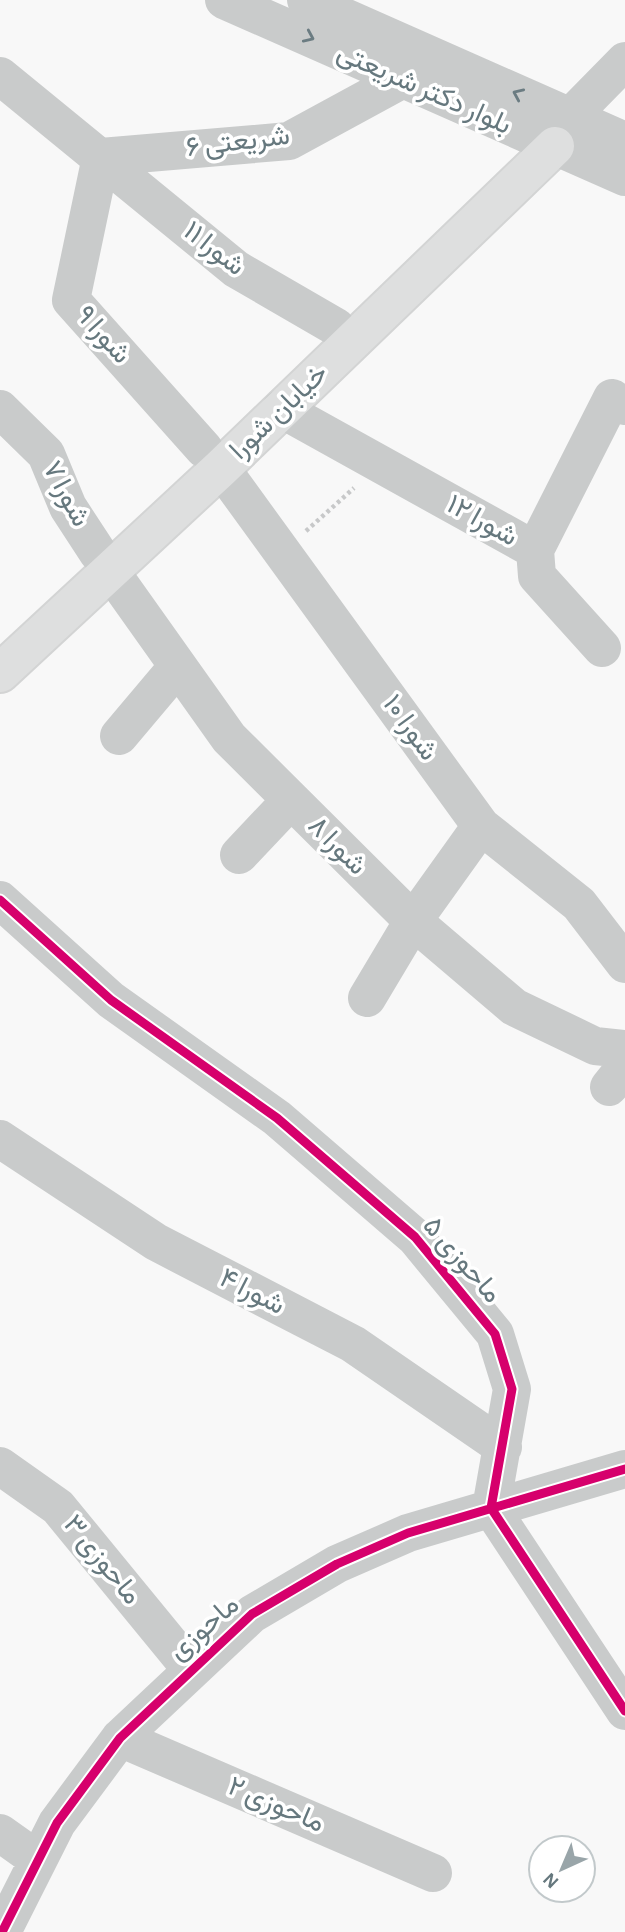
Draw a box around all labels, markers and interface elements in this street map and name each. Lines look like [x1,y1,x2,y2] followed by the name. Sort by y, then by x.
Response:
[302,29,314,43] one-way arrow
[332,38,515,142] street label: بلوار دکتر شریعتی
[513,88,525,102] one-way arrow
[185,122,292,164] street label: شریعتی ۶
[177,217,250,283] street label: شورا ۱۱
[69,301,136,371] street label: شورا ۹
[225,359,335,467] street label: خیابان شورا
[35,457,95,532] street label: شورا ۷
[441,490,522,553] street label: شورا ۱۲
[376,690,443,767] street label: شورا ۱۰
[301,811,372,882] street label: شورا ۸
[416,1212,507,1310] street label: ماحوزی ۵
[214,1264,289,1322] street label: شورا ۴
[56,1510,146,1611] street label: ماحوزی ۳
[164,1590,246,1667] street label: ماحوزی
[223,1772,328,1840] street label: ماحوزی ۲
[527,1834,597,1904] north arrow
[540,1869,563,1892] text: N

